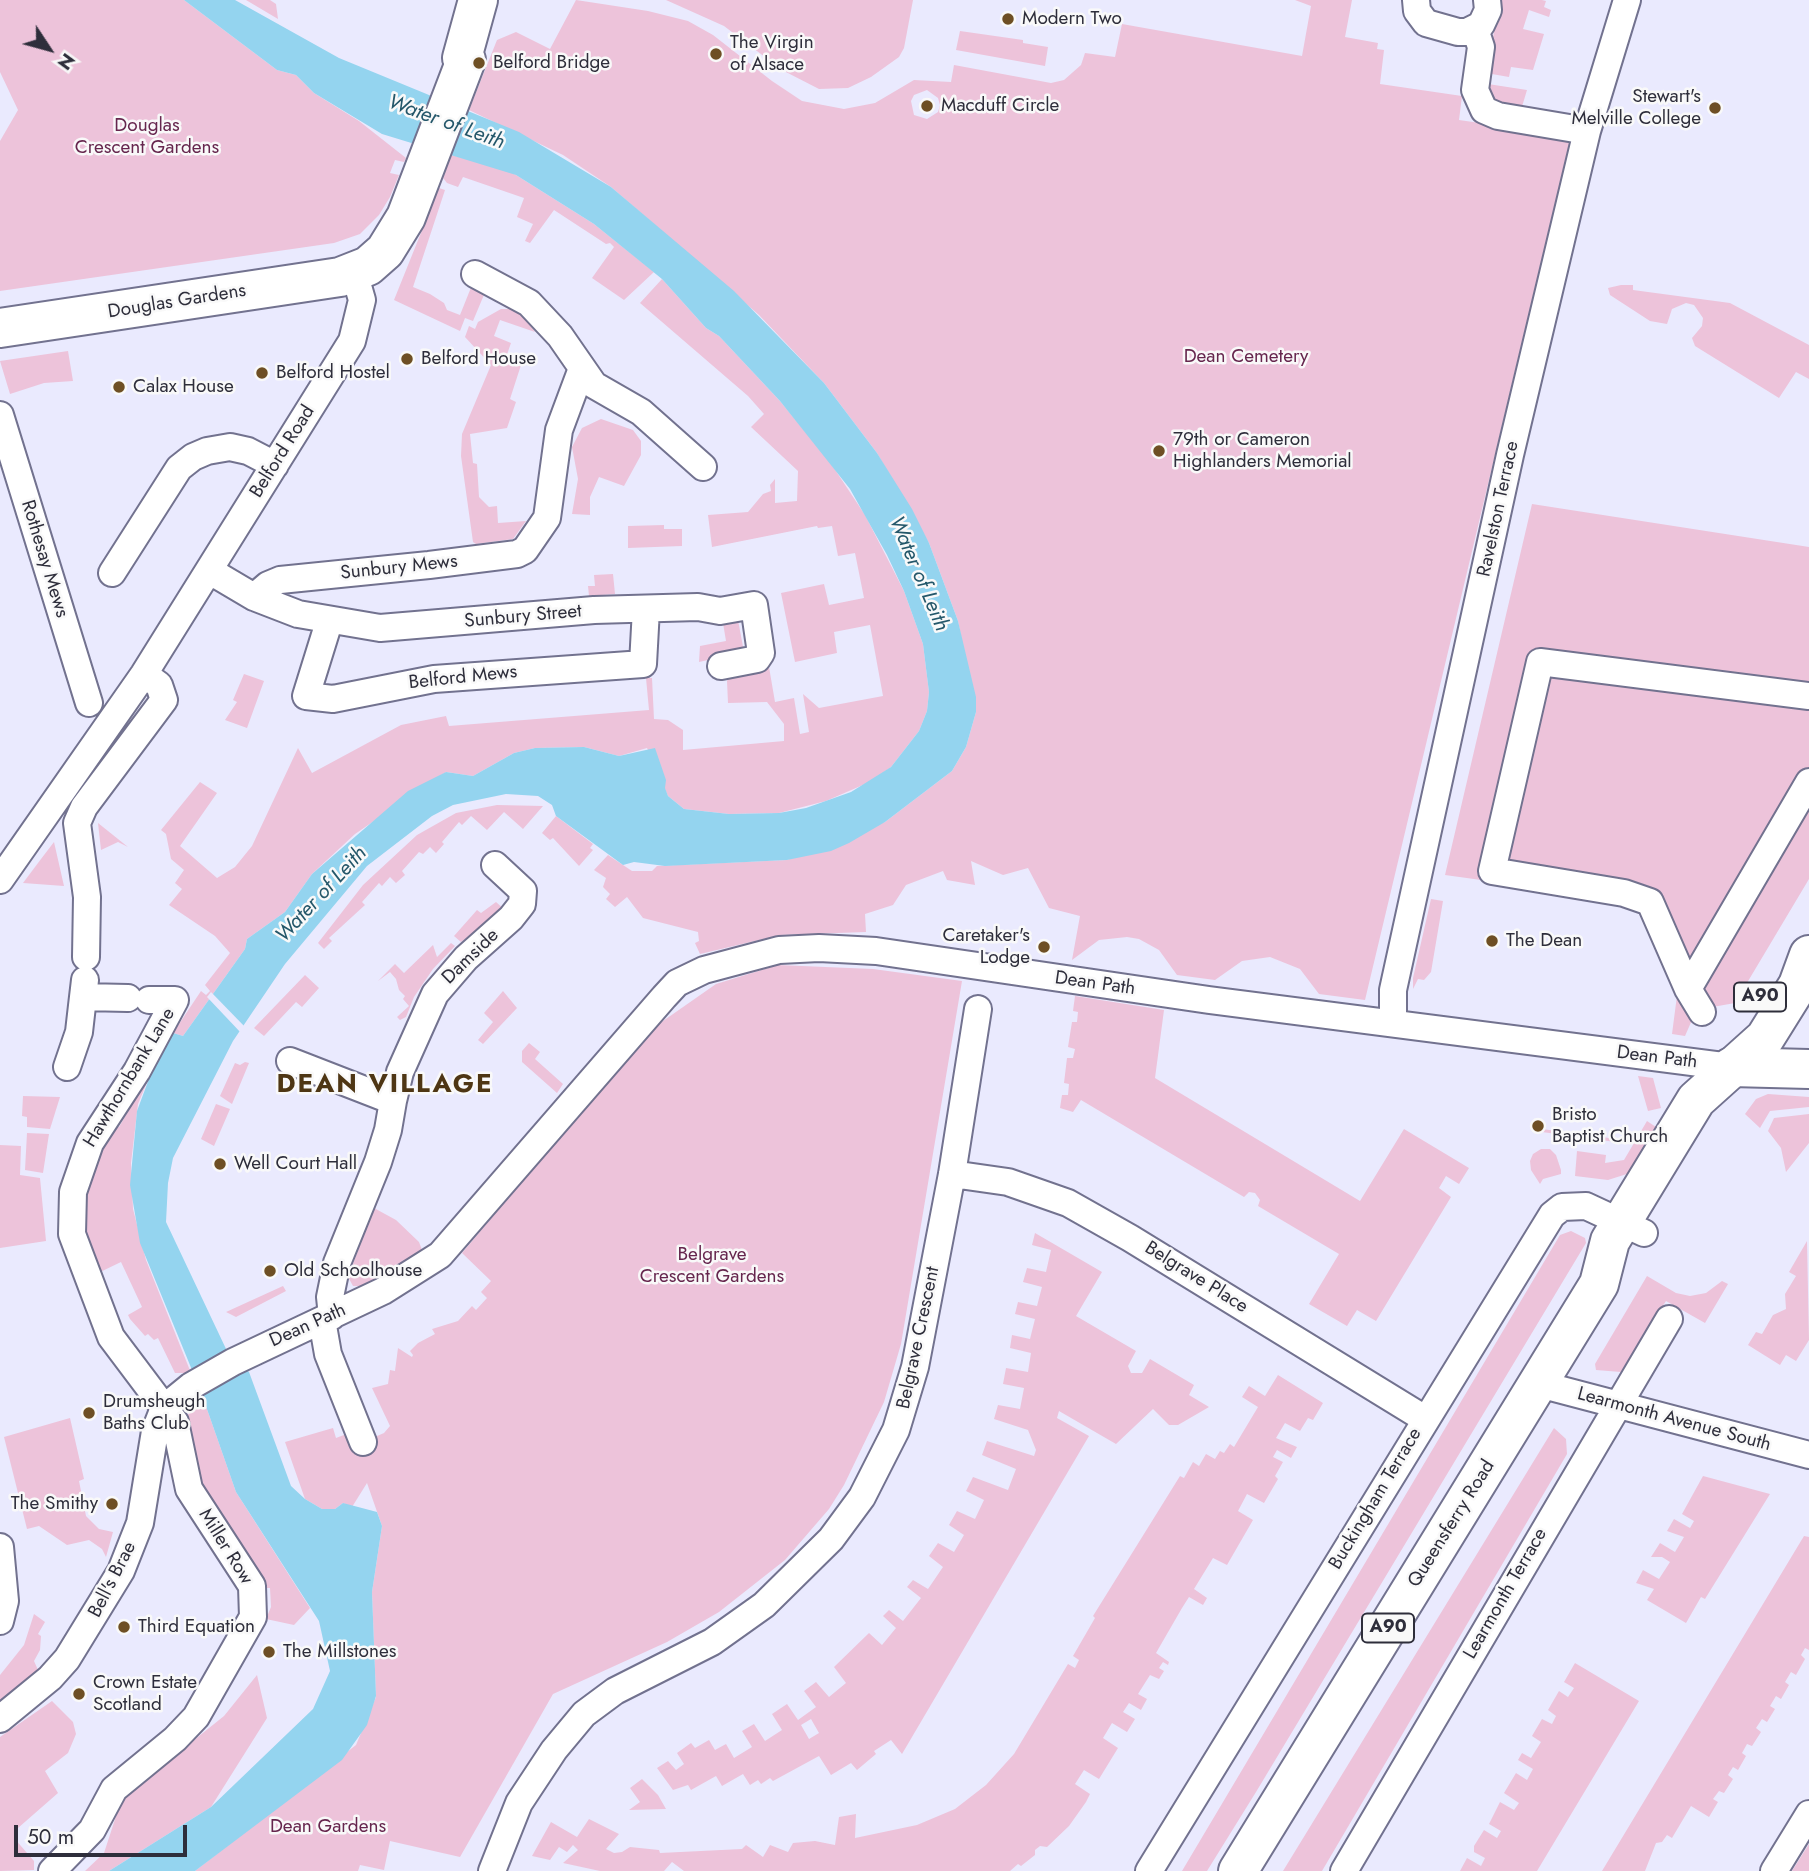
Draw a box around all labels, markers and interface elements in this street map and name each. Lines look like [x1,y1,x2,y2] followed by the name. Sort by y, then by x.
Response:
[1022,8,1122,30] place label: Modern Two
[1000,11,1016,27] marker: Modern Two
[14,14,84,84] north arrow
[730,32,814,76] place label: The Virgin of Alsace
[708,46,724,62] marker: The Virgin of Alsace
[51,48,82,76] text: N
[493,52,610,74] place label: Belford Bridge
[471,55,487,71] marker: Belford Bridge
[1571,86,1701,130] place label: Stewart's Melville College
[384,90,508,156] water label: Water of Leith
[941,95,1059,117] place label: Macduff Circle
[919,98,935,114] marker: Macduff Circle
[1707,100,1723,116] marker: Stewart's Melville College
[75,115,219,159] park label: Douglas Crescent Gardens
[106,280,248,324] street label: Douglas Gardens
[1184,346,1308,368] park label: Dean Cemetery
[421,348,536,370] place label: Belford House
[399,351,415,367] marker: Belford House
[276,362,390,384] place label: Belford Hostel
[254,365,270,381] marker: Belford Hostel
[133,376,234,398] place label: Calax House
[111,379,127,395] marker: Calax House
[246,402,320,502] street label: Belford Road
[1173,429,1352,473] place label: 79th or Cameron Highlanders Memorial
[1474,439,1524,579] street label: Ravelston Terrace
[1151,443,1167,459] marker: 79th or Cameron Highlanders Memorial
[15,498,73,620] street label: Rothesay Mews
[883,513,953,635] water label: Water of Leith
[339,551,459,585] street label: Sunbury Mews
[463,601,583,633] street label: Sunbury Street
[408,661,518,695] street label: Belford Mews
[271,842,373,948] water label: Water of Leith
[438,924,504,990] street label: Damside
[943,925,1030,969] place label: Caretaker's Lodge
[1506,930,1582,952] place label: The Dean
[1484,933,1500,949] marker: The Dean
[1036,939,1052,955] marker: Caretaker's Lodge
[1053,967,1137,1001] street label: Dean Path
[1734,982,1786,1012] road number: A90
[79,1004,181,1152] street label: Hawthornbank Lane
[1615,1042,1699,1074] street label: Dean Path
[278,1070,492,1102] district label: DEAN VILLAGE
[1552,1104,1668,1148] place label: Bristo Baptist Church
[1530,1118,1546,1134] marker: Bristo Baptist Church
[234,1153,357,1175] place label: Well Court Hall
[212,1156,228,1172] marker: Well Court Hall
[1140,1237,1252,1319] street label: Belgrave Place
[640,1244,784,1288] park label: Belgrave Crescent Gardens
[284,1260,422,1282] place label: Old Schoolhouse
[262,1263,278,1279] marker: Old Schoolhouse
[893,1265,945,1411] street label: Belgrave Crescent
[266,1299,350,1353] street label: Dean Path
[1575,1383,1773,1457] street label: Learmonth Avenue South
[103,1391,205,1435] place label: Drumsheugh Baths Club
[81,1405,97,1421] marker: Drumsheugh Baths Club
[1325,1424,1427,1574] street label: Buckingham Terrace
[1404,1456,1500,1592] street label: Queensferry Road
[11,1493,98,1515] place label: The Smithy
[104,1496,120,1512] marker: The Smithy
[193,1505,257,1589] street label: Miller Row
[1459,1525,1553,1663] street label: Learmonth Terrace
[84,1538,142,1622] street label: Bell's Brae
[1362,1614,1414,1643] road number: A90
[138,1616,255,1638] place label: Third Equation
[116,1619,132,1635] marker: Third Equation
[283,1641,396,1663] place label: The Millstones
[261,1644,277,1660] marker: The Millstones
[93,1672,197,1716] place label: Crown Estate Scotland
[71,1686,87,1702] marker: Crown Estate Scotland
[18,1812,191,1856] scale bar
[270,1816,386,1838] park label: Dean Gardens
[27,1822,74,1852] text: 50 m

